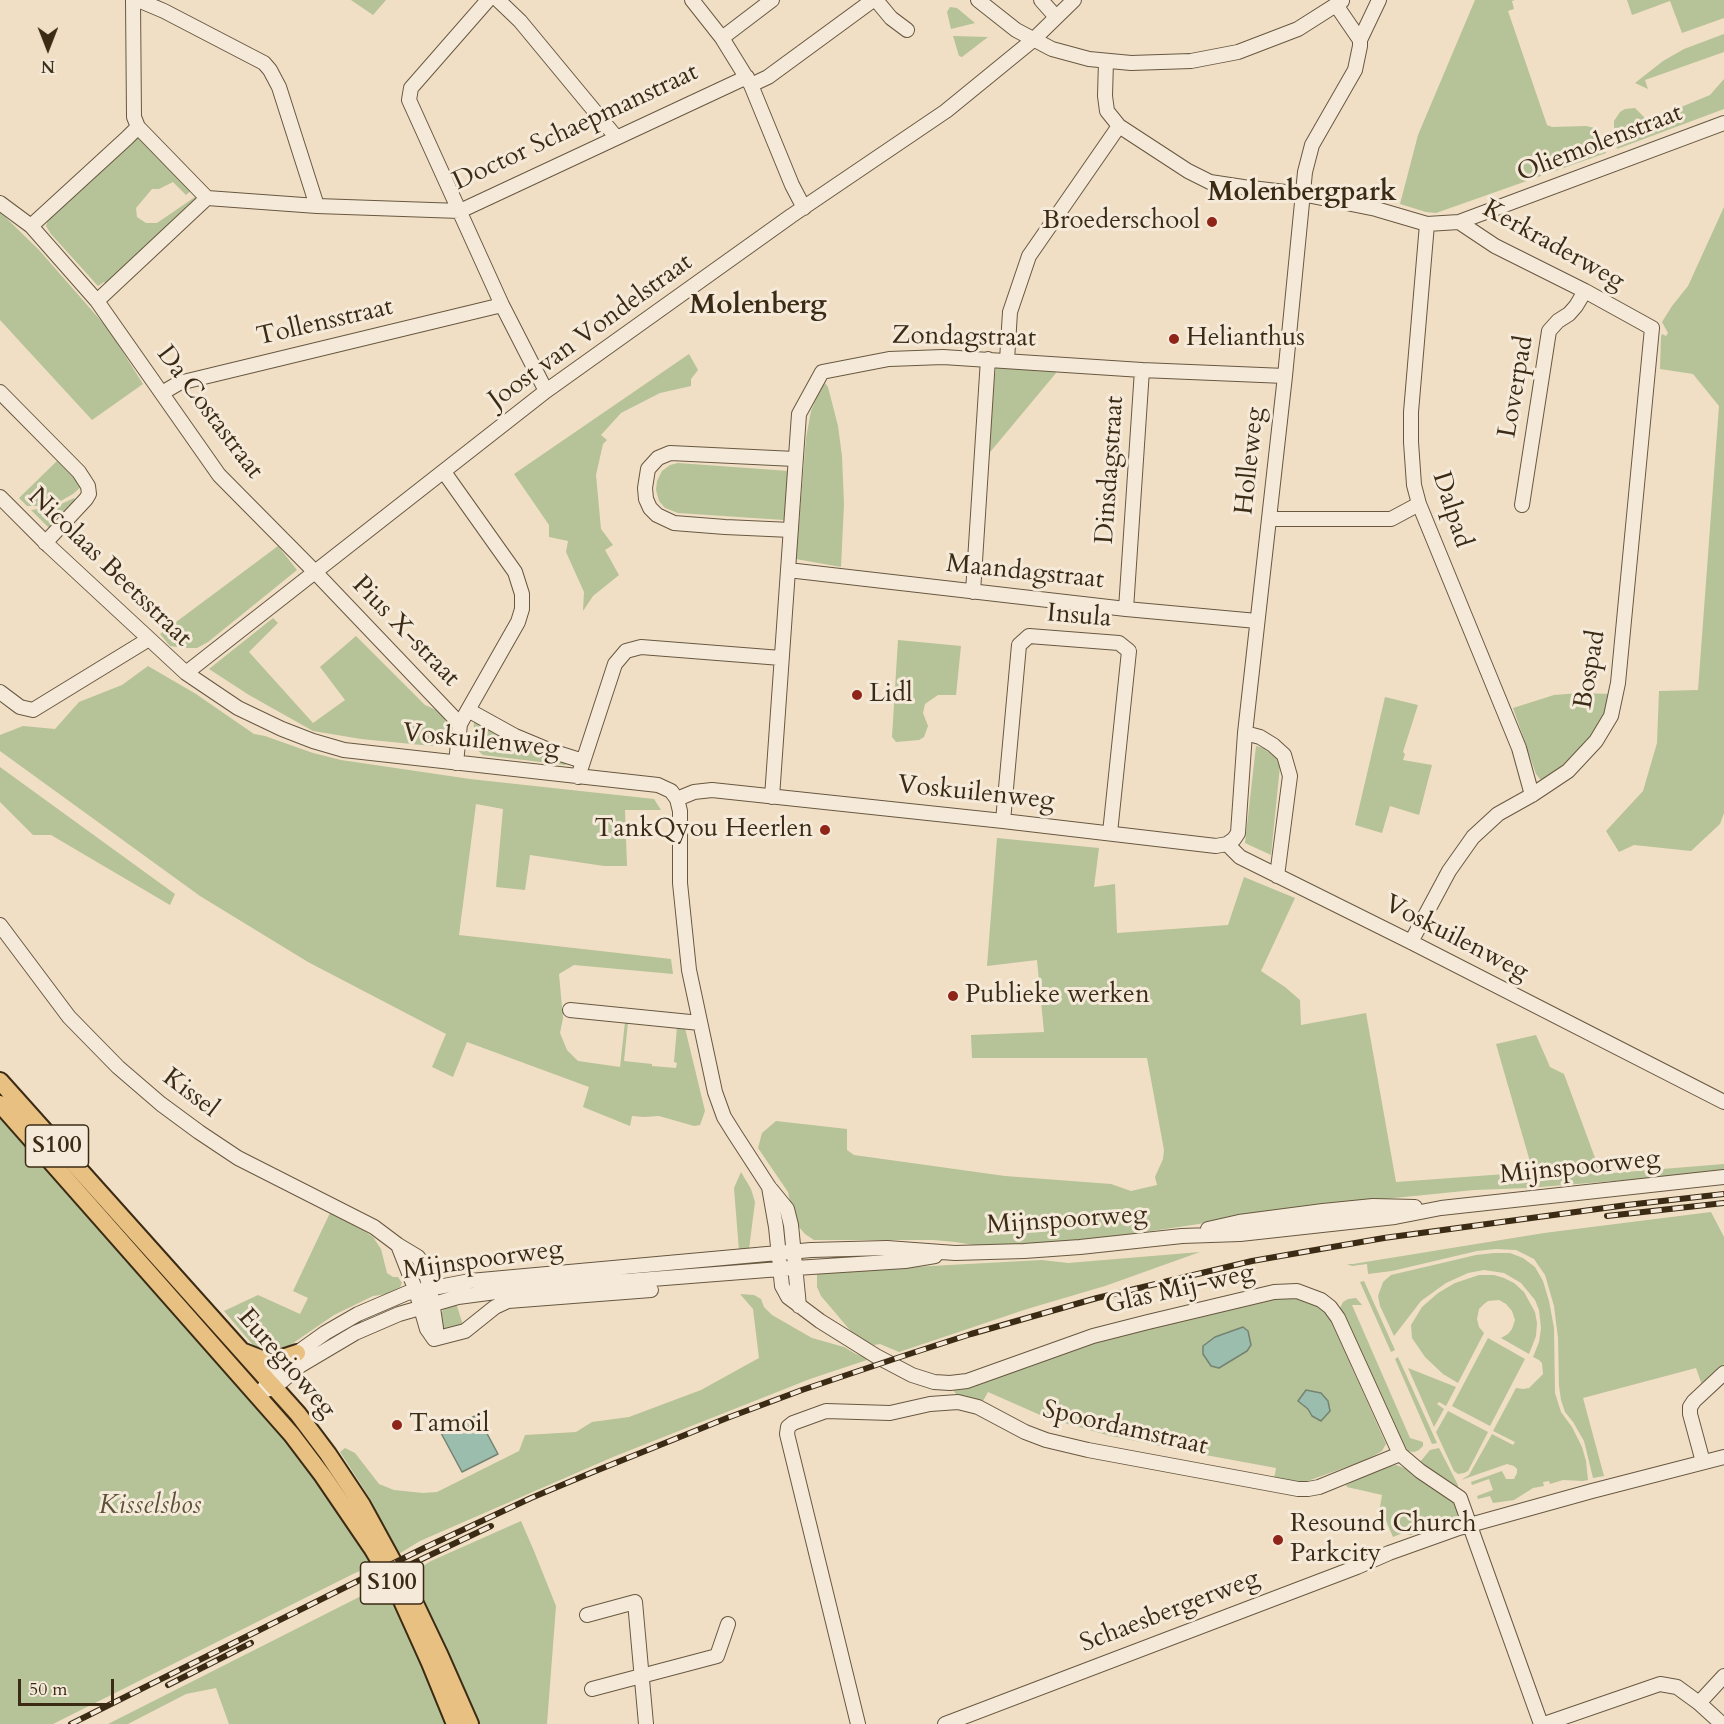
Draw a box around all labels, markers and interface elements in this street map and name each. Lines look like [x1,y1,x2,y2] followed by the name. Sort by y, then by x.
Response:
[18,18,78,78] north arrow
[41,55,55,77] text: N
[448,57,704,199] street label: Doctor Schaepmanstraat
[1513,98,1687,190] street label: Oliemolenstraat
[1207,178,1397,210] district label: Molenbergpark
[1477,194,1629,298] street label: Kerkraderweg
[1042,206,1200,238] place label: Broederschool
[1205,215,1219,229] marker: Broederschool
[483,248,699,416] street label: Joost van Vondelstraat
[689,290,827,324] district label: Molenberg
[254,292,396,354] street label: Tollensstraat
[892,321,1036,355] street label: Zondagstraat
[1186,323,1305,355] place label: Helianthus
[1167,332,1181,346] marker: Helianthus
[1493,334,1541,440] street label: Loverpad
[149,340,269,486] street label: Da Costastraat
[1090,395,1132,545] street label: Dinsdagstraat
[1230,406,1272,516] street label: Holleweg
[1424,468,1478,552] street label: Dalpad
[21,482,197,654] street label: Nicolaas Beetsstraat
[945,549,1105,597] street label: Maandagstraat
[345,570,465,694] street label: Pius X-straat
[1046,599,1112,635] street label: Insula
[1569,628,1613,712] street label: Bospad
[869,679,912,711] place label: Lidl
[850,688,864,702] marker: Lidl
[401,718,561,766] street label: Voskuilenweg
[896,770,1056,818] street label: Voskuilenweg
[595,814,813,846] place label: TankQyou Heerlen
[818,823,832,837] marker: TankQyou Heerlen
[1379,889,1533,989] street label: Voskuilenweg
[965,980,1150,1012] place label: Publieke werken
[946,989,960,1003] marker: Publieke werken
[156,1063,224,1125] street label: Kissel
[26,1125,88,1167] road number: S100
[1498,1144,1662,1192] street label: Mijnspoorweg
[985,1200,1149,1242] street label: Mijnspoorweg
[401,1234,565,1288] street label: Mijnspoorweg
[1102,1258,1258,1322] street label: Glas Mij-weg
[230,1303,342,1425] street label: Euregioweg
[1039,1395,1211,1463] street label: Spoordamstraat
[409,1409,489,1441] place label: Tamoil
[390,1418,404,1432] marker: Tamoil
[99,1491,201,1523] park label: Kisselsbos
[1290,1509,1476,1570] place label: Resound Church Parkcity
[1271,1533,1285,1547] marker: Resound Church Parkcity
[360,1562,424,1604] road number: S100
[1076,1564,1264,1660] street label: Schaesbergerweg
[21,1667,117,1705] scale bar
[29,1677,68,1702] text: 50 m

